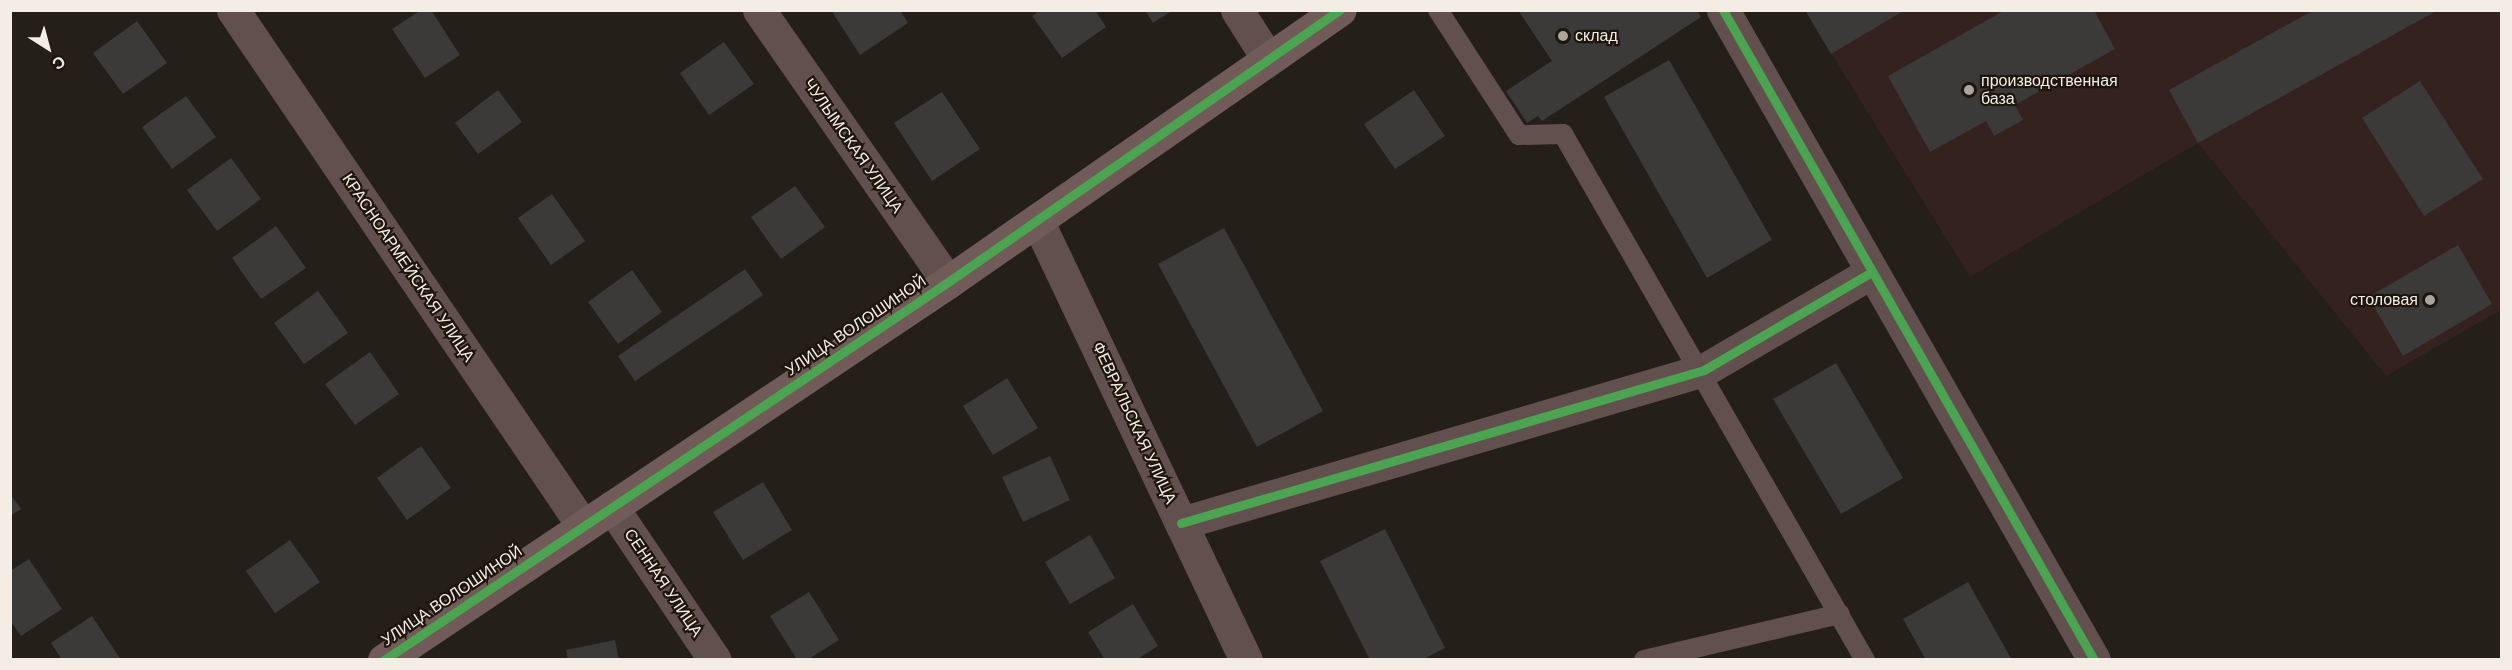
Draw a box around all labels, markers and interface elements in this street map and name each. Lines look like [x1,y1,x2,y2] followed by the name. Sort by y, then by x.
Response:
[18,18,78,78] north arrow
[1575,26,1618,46] place label: склад
[1556,29,1570,43] marker: склад
[49,53,69,73] text: С
[1981,71,2118,109] place label: производственная база
[799,75,907,217] street label: ЧУЛЫМСКАЯ УЛИЦА
[1962,83,1976,97] marker: производственная база
[338,170,478,366] street label: КРАСНОАРМЕЙСКАЯ УЛИЦА
[782,272,930,380] street label: УЛИЦА ВОЛОШИНОЙ
[2350,290,2418,310] place label: столовая
[2423,293,2437,307] marker: столовая
[1088,339,1180,507] street label: ФЕВРАЛЬСКАЯ УЛИЦА
[620,525,706,641] street label: СЕННАЯ УЛИЦА
[378,542,526,650] street label: УЛИЦА ВОЛОШИНОЙ

